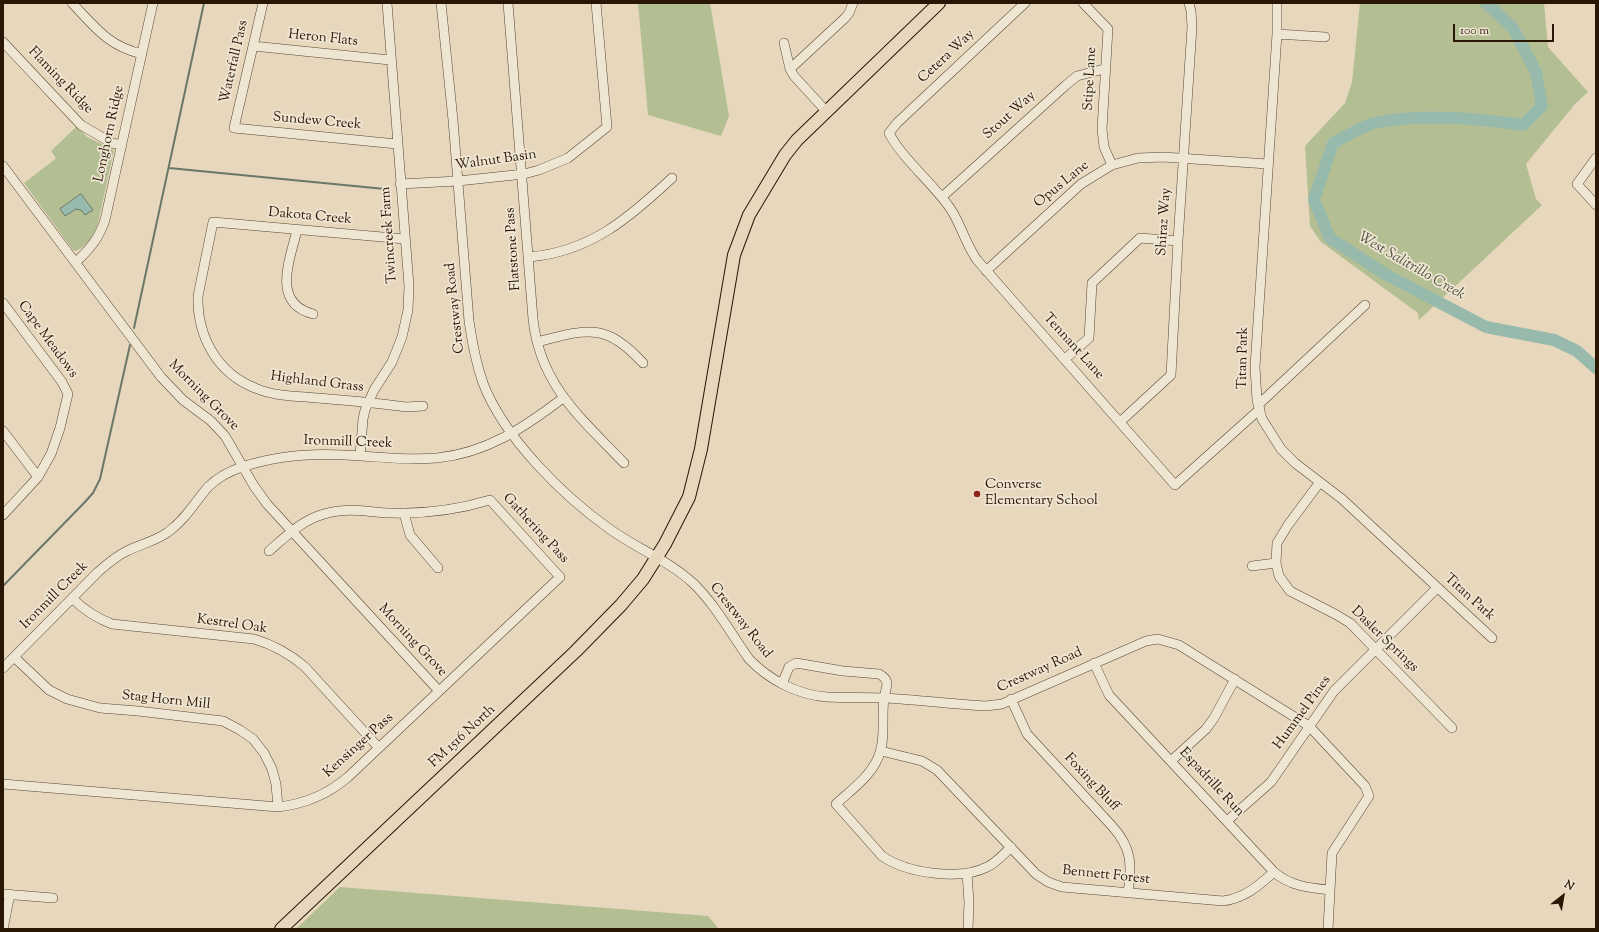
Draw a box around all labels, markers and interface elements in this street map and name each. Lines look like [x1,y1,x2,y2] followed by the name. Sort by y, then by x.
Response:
[1455,16,1556,42] scale bar
[217,19,253,105] street label: Waterfall Pass
[1460,22,1489,40] text: 100 m
[287,27,359,51] street label: Heron Flats
[915,27,979,87] street label: Cetera Way
[24,44,96,118] street label: Flaming Ridge
[1081,47,1101,111] street label: Stipe Lane
[92,84,128,184] street label: Longhorn Ridge
[980,88,1040,144] street label: Stout Way
[272,110,362,134] street label: Sundew Creek
[454,147,538,175] street label: Walnut Basin
[1031,158,1093,212] street label: Opus Lane
[378,186,402,284] street label: Twincreek Farm
[1154,187,1176,257] street label: Shiraz Way
[268,205,352,229] street label: Dakota Creek
[503,207,525,291] street label: Flatstone Pass
[1354,229,1468,305] water label: West Salitrillo Creek
[443,262,469,354] street label: Crestway Road
[13,298,81,382] street label: Cape Meadows
[1039,310,1107,384] street label: Tennant Lane
[1235,327,1253,389] street label: Titan Park
[164,357,242,435] street label: Morning Grove
[270,369,364,397] street label: Highland Grass
[303,433,393,453] street label: Ironmill Creek
[985,478,1098,510] place label: Converse Elementary School
[972,489,982,499] marker: Converse Elementary School
[498,491,572,567] street label: Gathering Pass
[18,559,92,633] street label: Ironmill Creek
[1440,571,1498,625] street label: Titan Park
[705,580,775,662] street label: Crestway Road
[374,601,450,681] street label: Morning Grove
[1347,604,1421,676] street label: Dasler Springs
[196,612,268,638] street label: Kestrel Oak
[995,645,1085,697] street label: Crestway Road
[1271,673,1335,753] street label: Hummel Pines
[121,688,211,714] street label: Stag Horn Mill
[426,702,500,772] street label: FM 1516 North
[320,710,398,782] street label: Kensinger Pass
[1175,745,1247,821] street label: Espadrille Run
[1060,750,1122,816] street label: Foxing Bluff
[1061,863,1151,889] street label: Bennett Forest
[1543,876,1583,916] north arrow
[1561,877,1577,895] text: N

